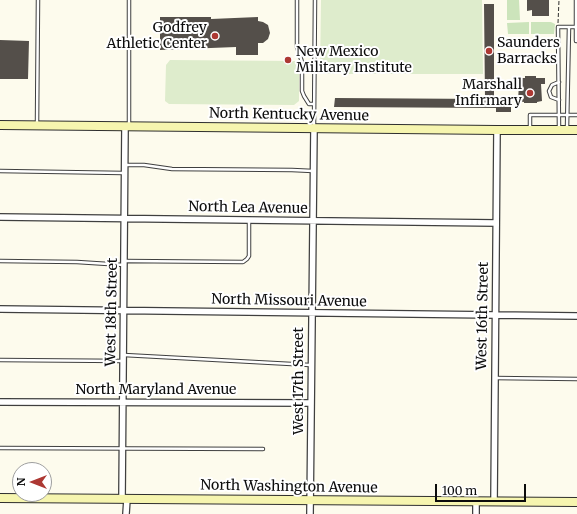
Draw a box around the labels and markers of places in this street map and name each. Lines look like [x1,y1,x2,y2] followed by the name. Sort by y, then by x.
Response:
[107,20,207,52] place label: Godfrey Athletic Center
[210,31,220,41] marker: Godfrey Athletic Center
[497,35,560,68] place label: Saunders Barracks
[296,44,412,76] place label: New Mexico Military Institute
[484,46,494,56] marker: Saunders Barracks
[283,55,293,65] marker: New Mexico Military Institute
[455,77,522,110] place label: Marshall Infirmary
[525,88,535,98] marker: Marshall Infirmary

